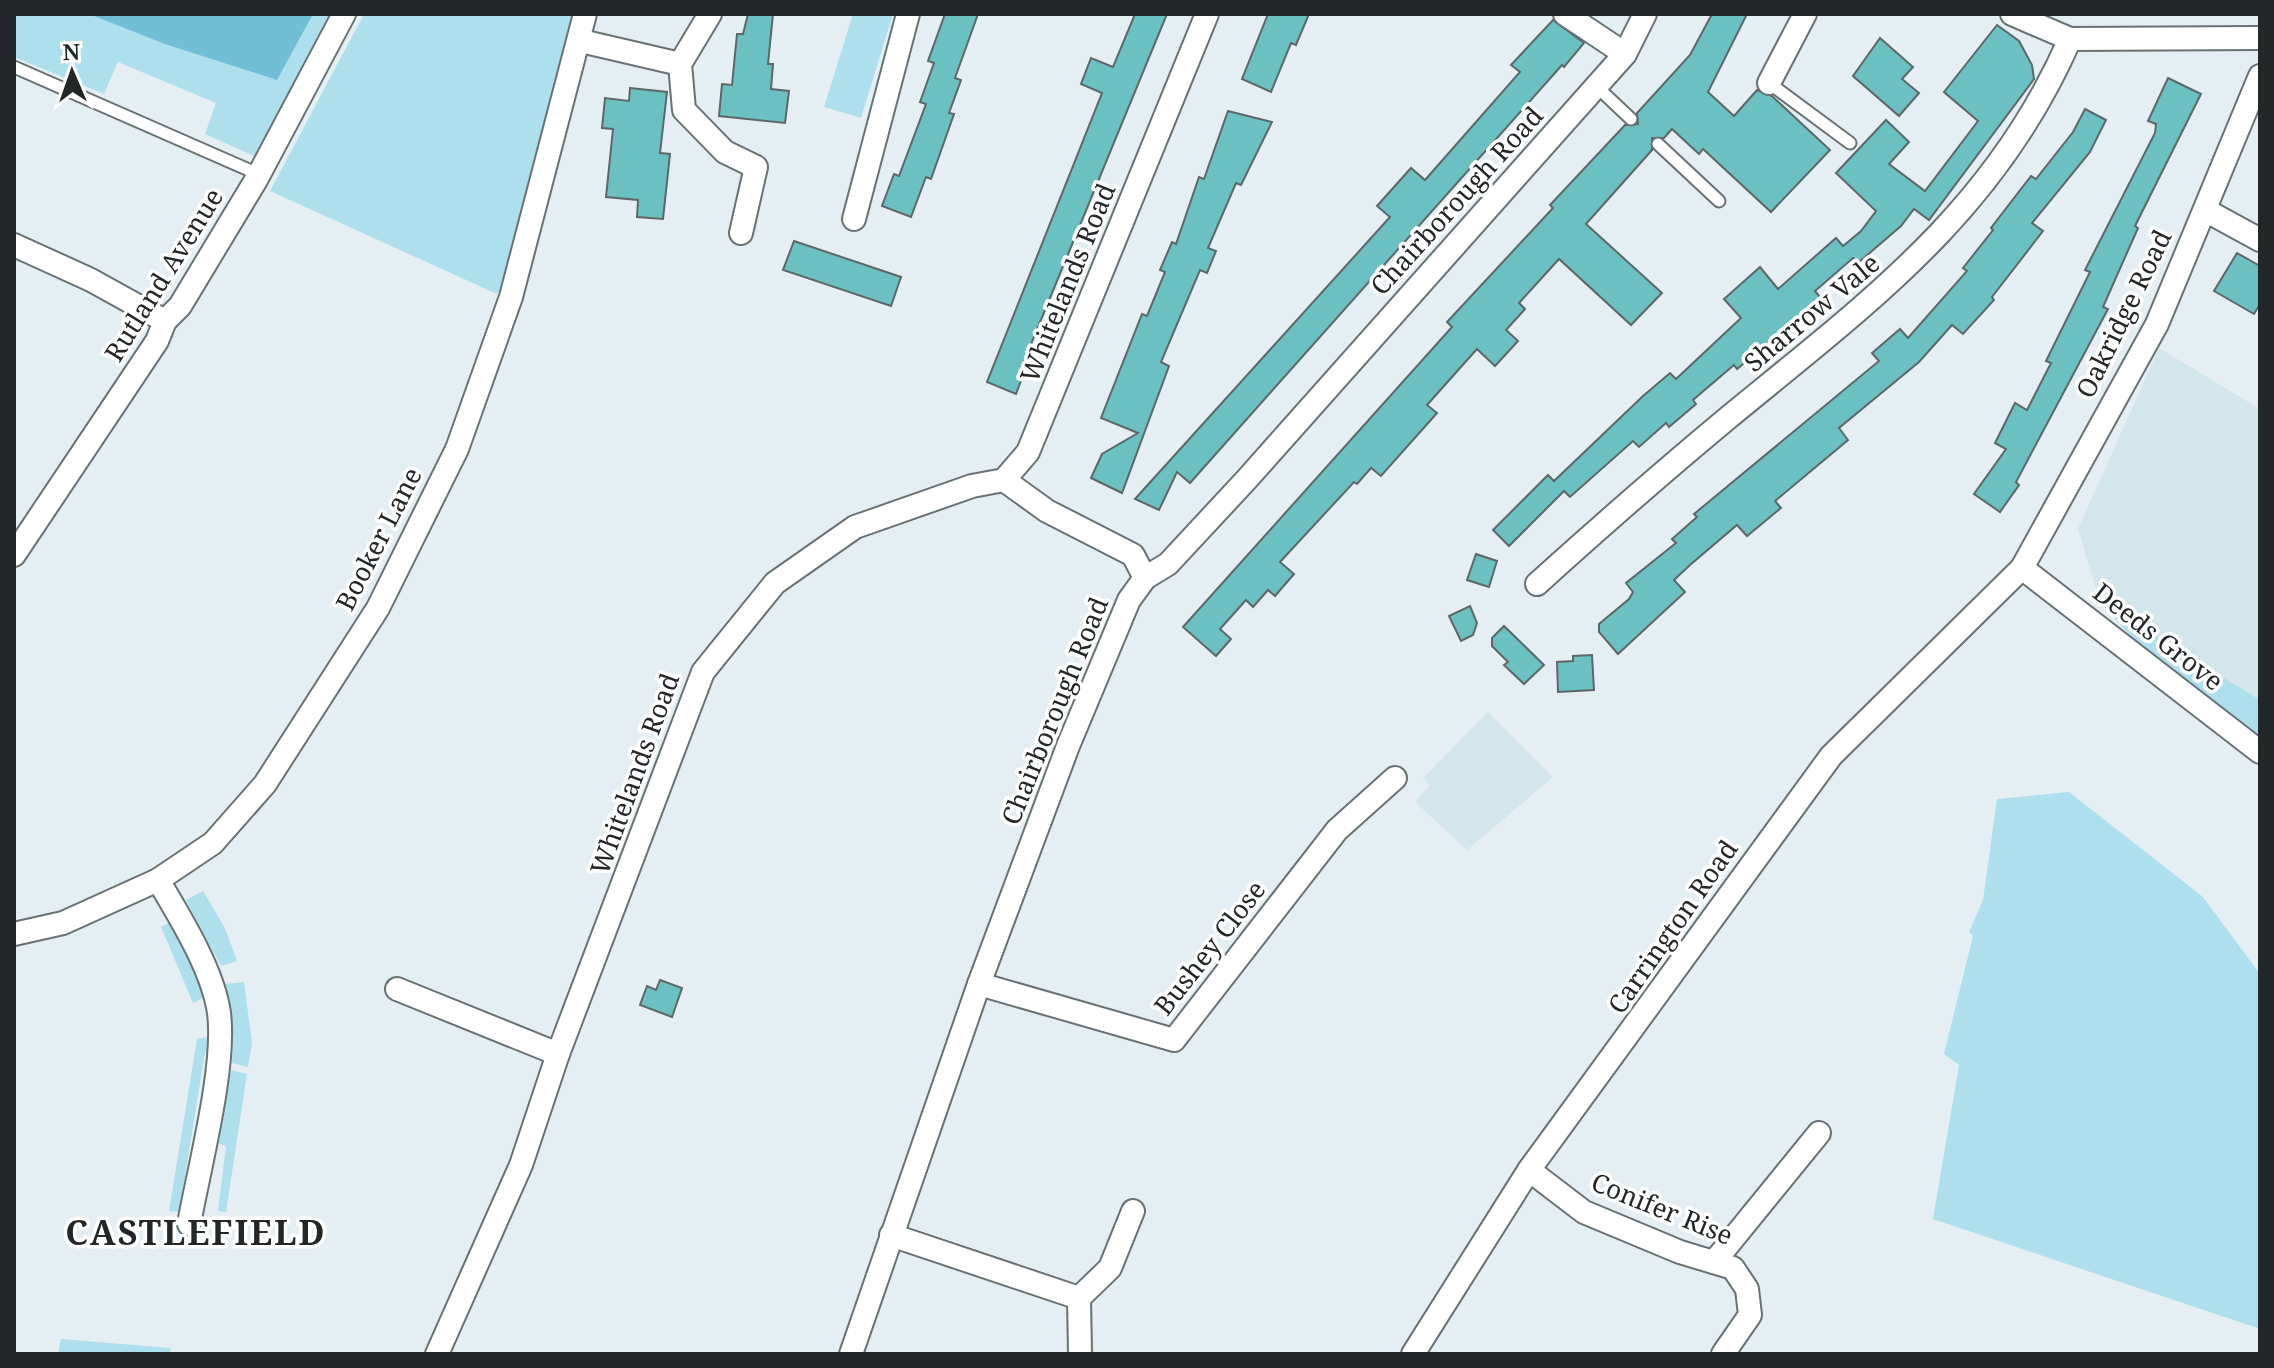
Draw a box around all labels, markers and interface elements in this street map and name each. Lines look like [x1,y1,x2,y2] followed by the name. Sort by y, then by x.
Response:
[32,32,112,112] north arrow
[62,36,80,66] text: N
[1362,98,1551,302] street label: Chairborough Road
[1011,178,1123,388] street label: Whitelands Road
[95,181,231,368] street label: Rutland Avenue
[2067,223,2179,404] street label: Oakridge Road
[1736,245,1887,380] street label: Sharrow Vale
[327,461,430,616] street label: Booker Lane
[2086,574,2231,698] street label: Deeds Grove
[992,592,1116,830] street label: Chairborough Road
[581,668,687,879] street label: Whitelands Road
[1599,832,1746,1021] street label: Carrington Road
[1145,873,1273,1022] street label: Bushey Close
[1586,1163,1738,1253] street label: Conifer Rise
[65,1209,327,1255] district label: CASTLEFIELD

